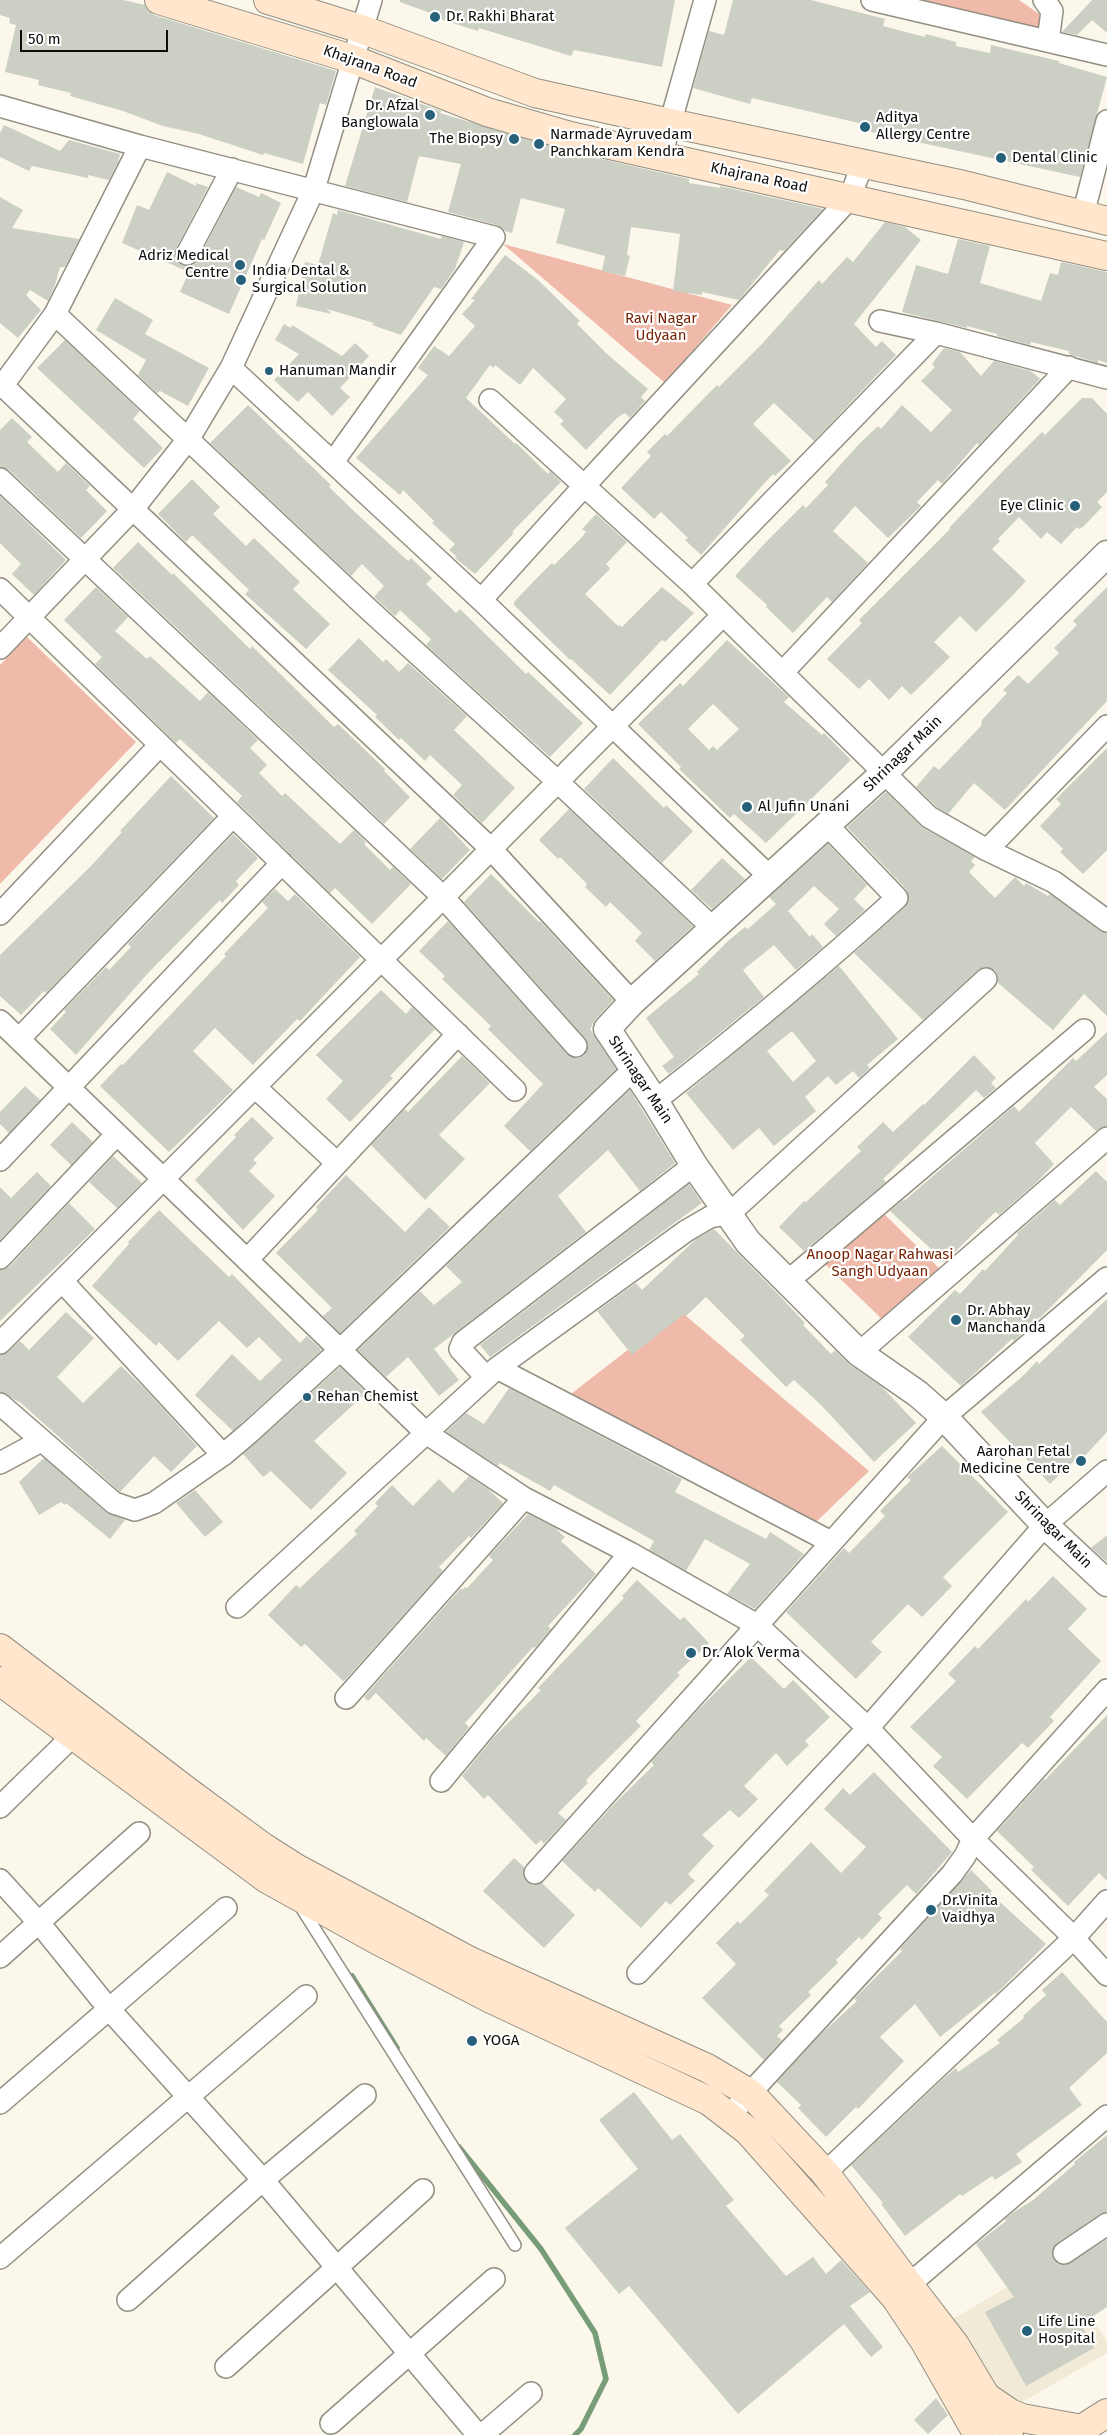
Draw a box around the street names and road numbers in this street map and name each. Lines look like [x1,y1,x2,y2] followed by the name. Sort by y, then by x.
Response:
[321,42,419,92] street label: Khajrana Road
[709,159,809,197] street label: Khajrana Road
[860,712,946,796] street label: Shrinagar Main
[604,1033,676,1127] street label: Shrinagar Main
[1011,1488,1095,1572] street label: Shrinagar Main

